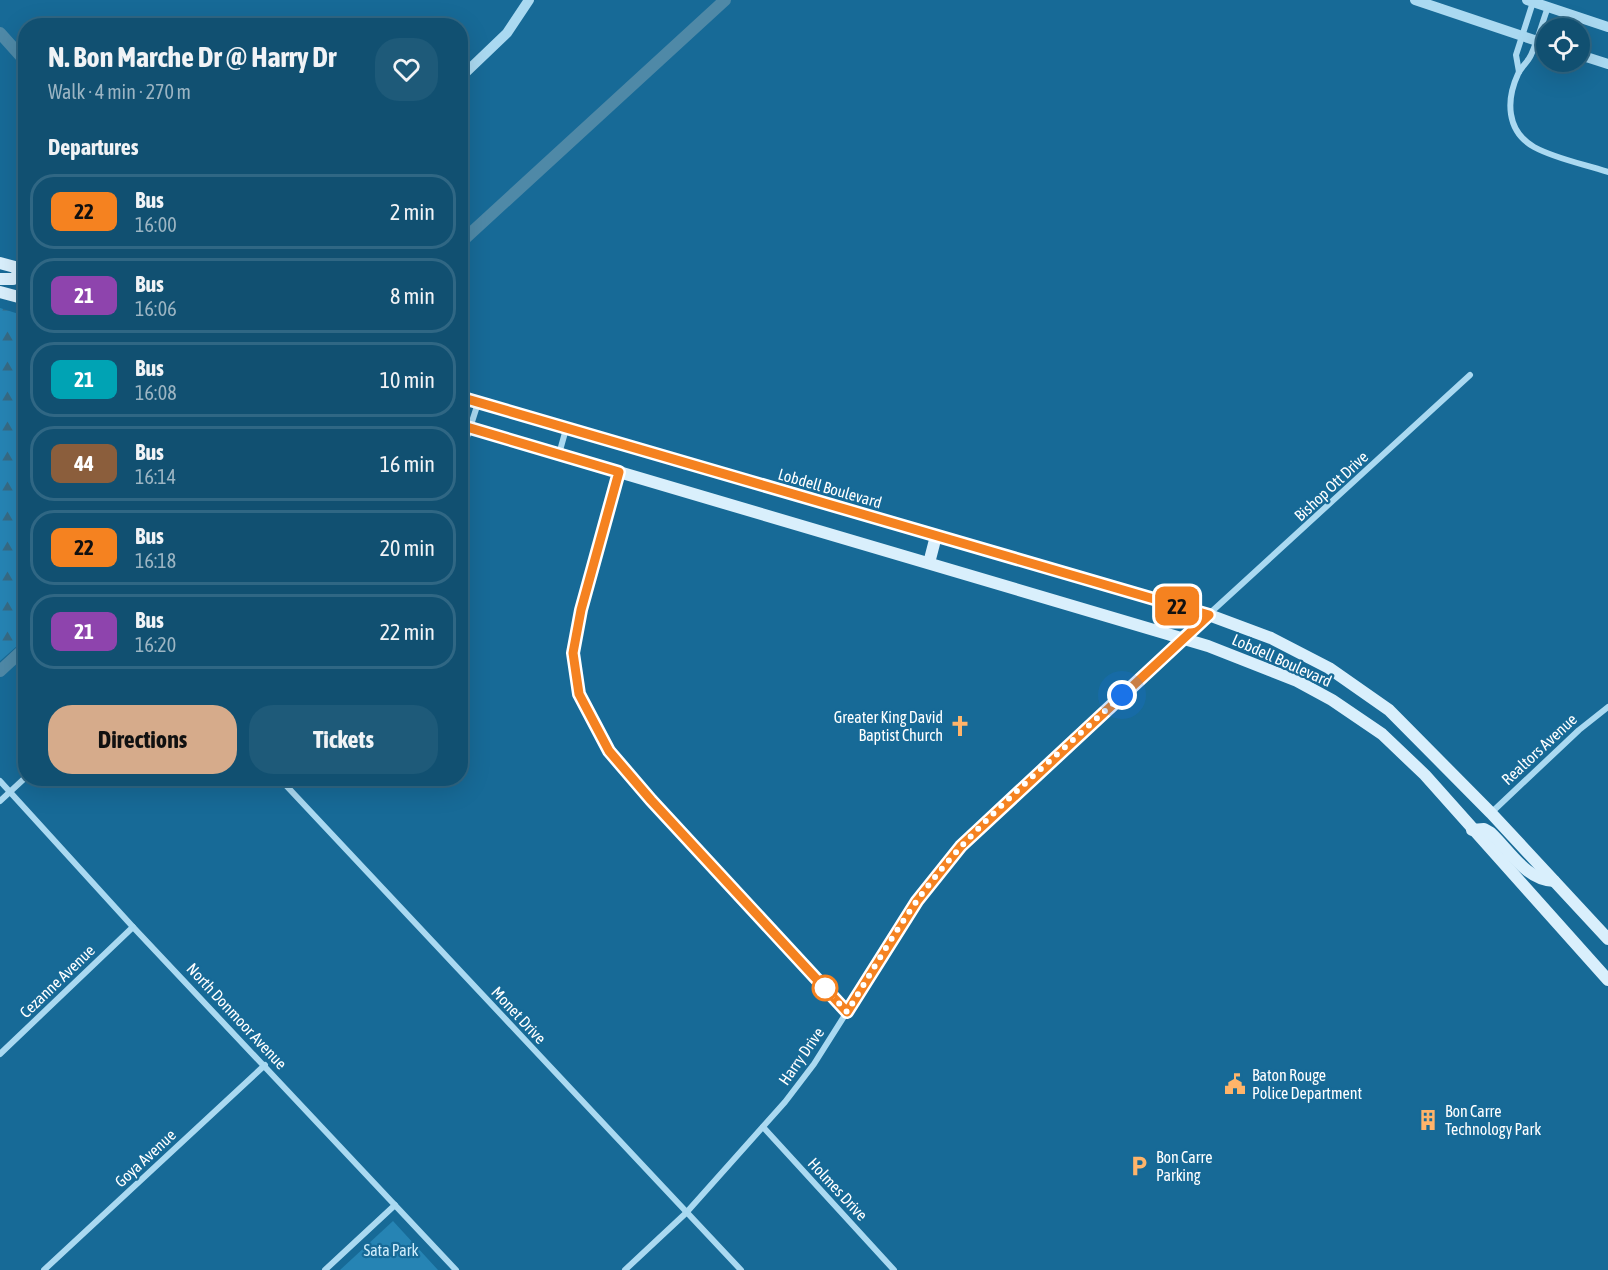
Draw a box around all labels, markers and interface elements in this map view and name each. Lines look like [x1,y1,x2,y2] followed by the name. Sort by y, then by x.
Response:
[1536,18,1590,72] map controls
[1536,18,1590,72] button: locate
[375,38,438,101] button: heart
[48,41,336,73] text: N. Bon Marche Dr @ Harry Dr
[48,80,191,103] text: Walk · 4 min · 270 m
[48,134,138,160] text: Departures
[135,187,164,213] text: Bus
[74,199,94,223] text: 22
[390,199,435,225] text: 2 min
[135,213,177,236] text: 16:00
[135,271,164,297] text: Bus
[74,283,94,307] text: 21
[390,283,435,309] text: 8 min
[135,297,177,320] text: 16:06
[135,355,164,381] text: Bus
[74,367,94,391] text: 21
[380,367,435,393] text: 10 min
[135,381,177,404] text: 16:08
[135,439,164,465] text: Bus
[1291,447,1372,525] street label: Bishop Ott Drive
[74,451,94,475] text: 44
[380,451,435,477] text: 16 min
[135,465,176,488] text: 16:14
[776,465,884,511] street label: Lobdell Boulevard
[135,523,164,549] text: Bus
[74,535,94,559] text: 22
[380,535,435,561] text: 20 min
[135,549,176,572] text: 16:18
[1150,586,1204,626] line badge: 22
[1167,594,1187,618] text: 22
[135,607,164,633] text: Bus
[74,619,94,643] text: 21
[380,619,435,645] text: 22 min
[1229,630,1335,690] street label: Lobdell Boulevard
[135,633,176,656] text: 16:20
[1107,680,1137,710] your location
[48,705,237,774] button: Directions
[249,705,438,774] button: Tickets
[834,708,943,745] place label: Greater King David Baptist Church
[1498,710,1580,788] street label: Realtors Avenue
[948,714,972,738] church icon: Greater King David Baptist Church
[16,941,98,1021] street label: Cezanne Avenue
[183,959,291,1073] street label: North Donmoor Avenue
[812,975,838,1001] unlabelled marker
[488,983,550,1047] street label: Monet Drive
[775,1024,828,1089] street label: Harry Drive
[1252,1066,1362,1103] place label: Baton Rouge Police Department
[1223,1072,1247,1096] public building icon: Baton Rouge Police Department
[1445,1102,1541,1139] place label: Bon Carre Technology Park
[1416,1108,1440,1132] building icon: Bon Carre Technology Park
[111,1125,180,1191] street label: Goya Avenue
[1156,1148,1212,1185] place label: Bon Carre Parking
[805,1154,871,1224] street label: Holmes Drive
[1127,1154,1151,1178] parking icon: Bon Carre Parking
[363,1241,419,1259] park label: Sata Park

